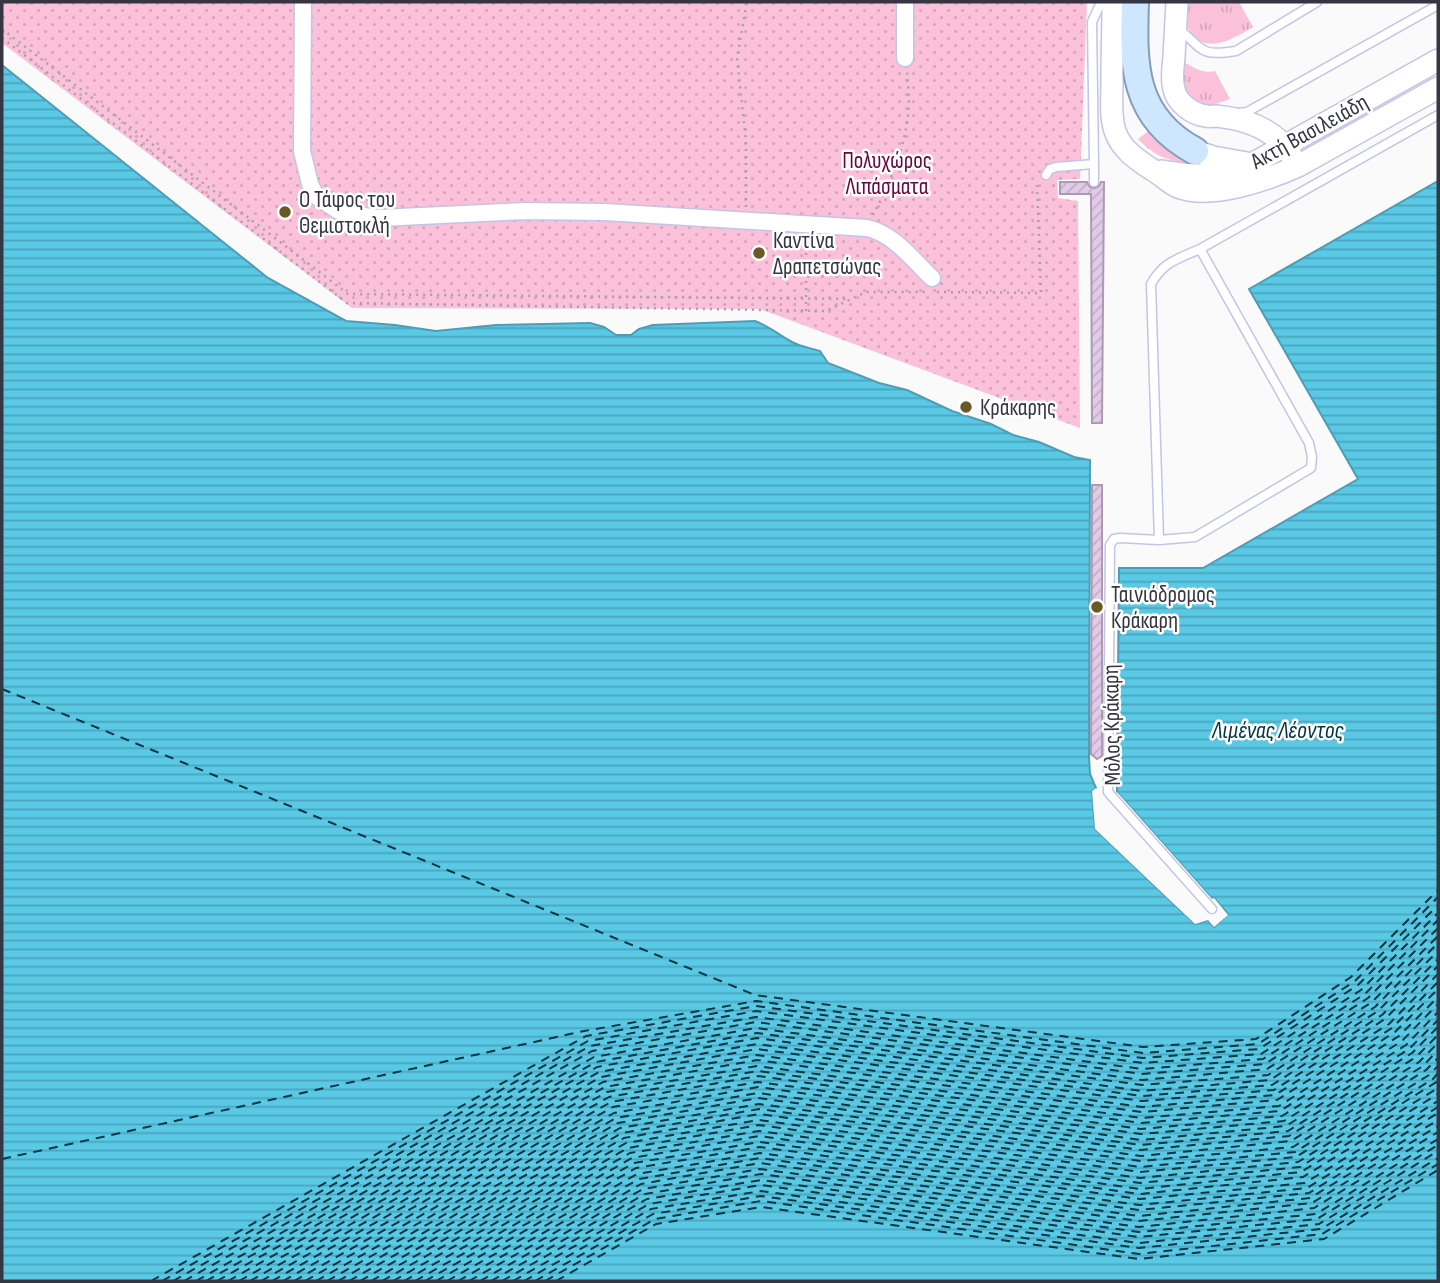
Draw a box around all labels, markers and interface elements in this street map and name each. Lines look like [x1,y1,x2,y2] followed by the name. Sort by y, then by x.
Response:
[1245,88,1373,176] street label: Ακτή Βασιλειάδη
[842,147,932,201] park label: Πολυχώρος Λιπάσματα
[299,186,395,240] place label: Ο Τάφος του Θεμιστοκλή
[277,204,293,220] marker: Ο Τάφος του Θεμιστοκλή
[773,227,881,281] place label: Καντίνα Δραπετσώνας
[751,245,767,261] marker: Καντίνα Δραπετσώνας
[980,394,1056,422] place label: Κράκαρης
[958,399,974,415] marker: Κράκαρης
[1111,581,1215,635] place label: Ταινιόδρομος Κράκαρη
[1089,599,1105,615] marker: Ταινιόδρομος Κράκαρη
[1097,664,1127,786] street label: Μόλος Κράκαρη
[1211,716,1344,745] water label: Λιμένας Λέοντος

